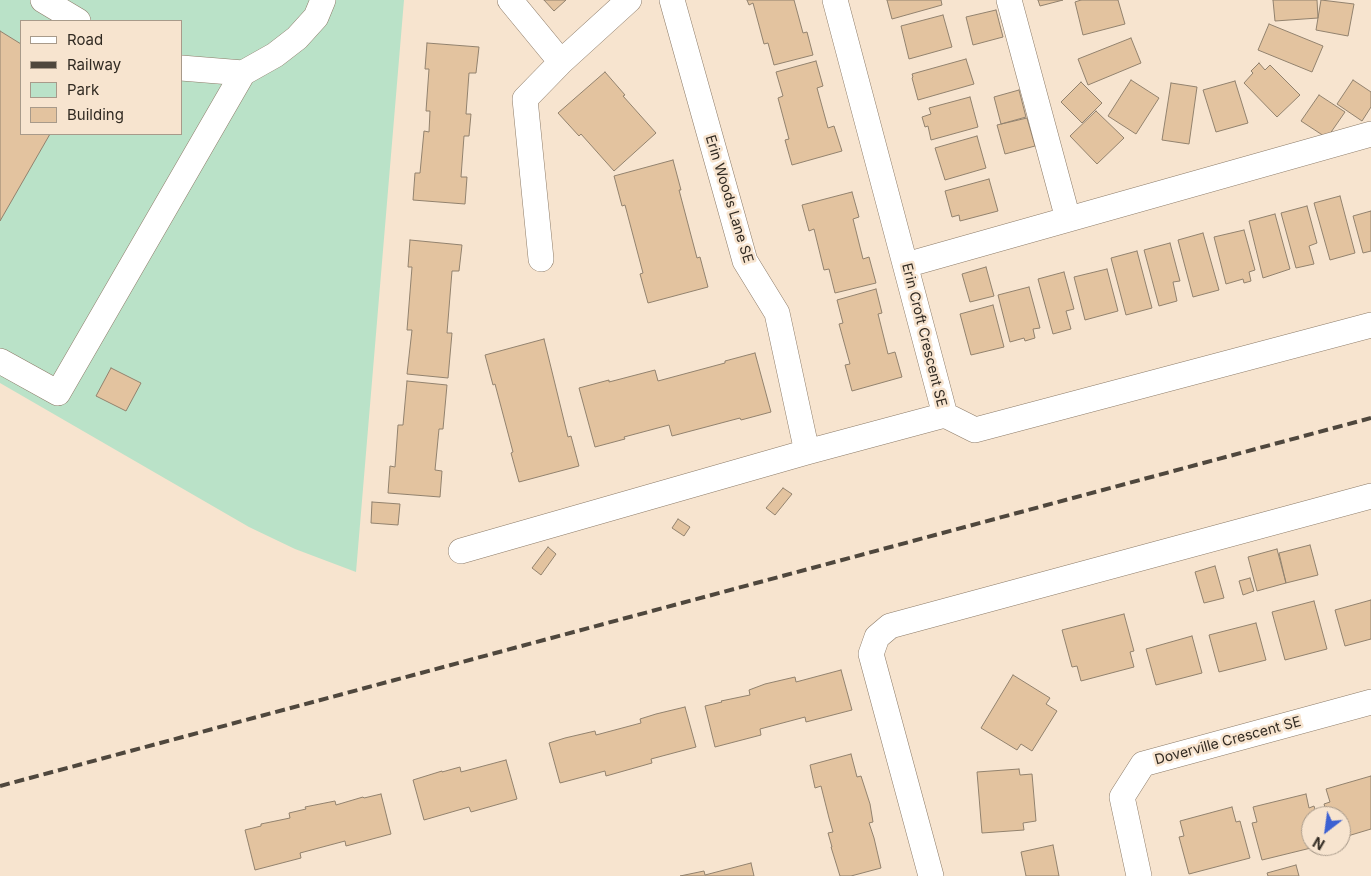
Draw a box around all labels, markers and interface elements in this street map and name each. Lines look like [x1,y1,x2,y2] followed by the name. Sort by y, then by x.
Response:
[20,20,182,135] legend
[67,30,103,49] text: Road
[67,55,121,74] text: Railway
[67,80,99,99] text: Park
[67,105,124,124] text: Building
[702,133,756,265] street label: Erin Woods Lane SE
[898,261,950,409] street label: Erin Croft Crescent SE
[1153,713,1303,769] street label: Doverville Crescent SE
[1301,806,1351,856] north arrow
[1310,834,1328,854] text: N

